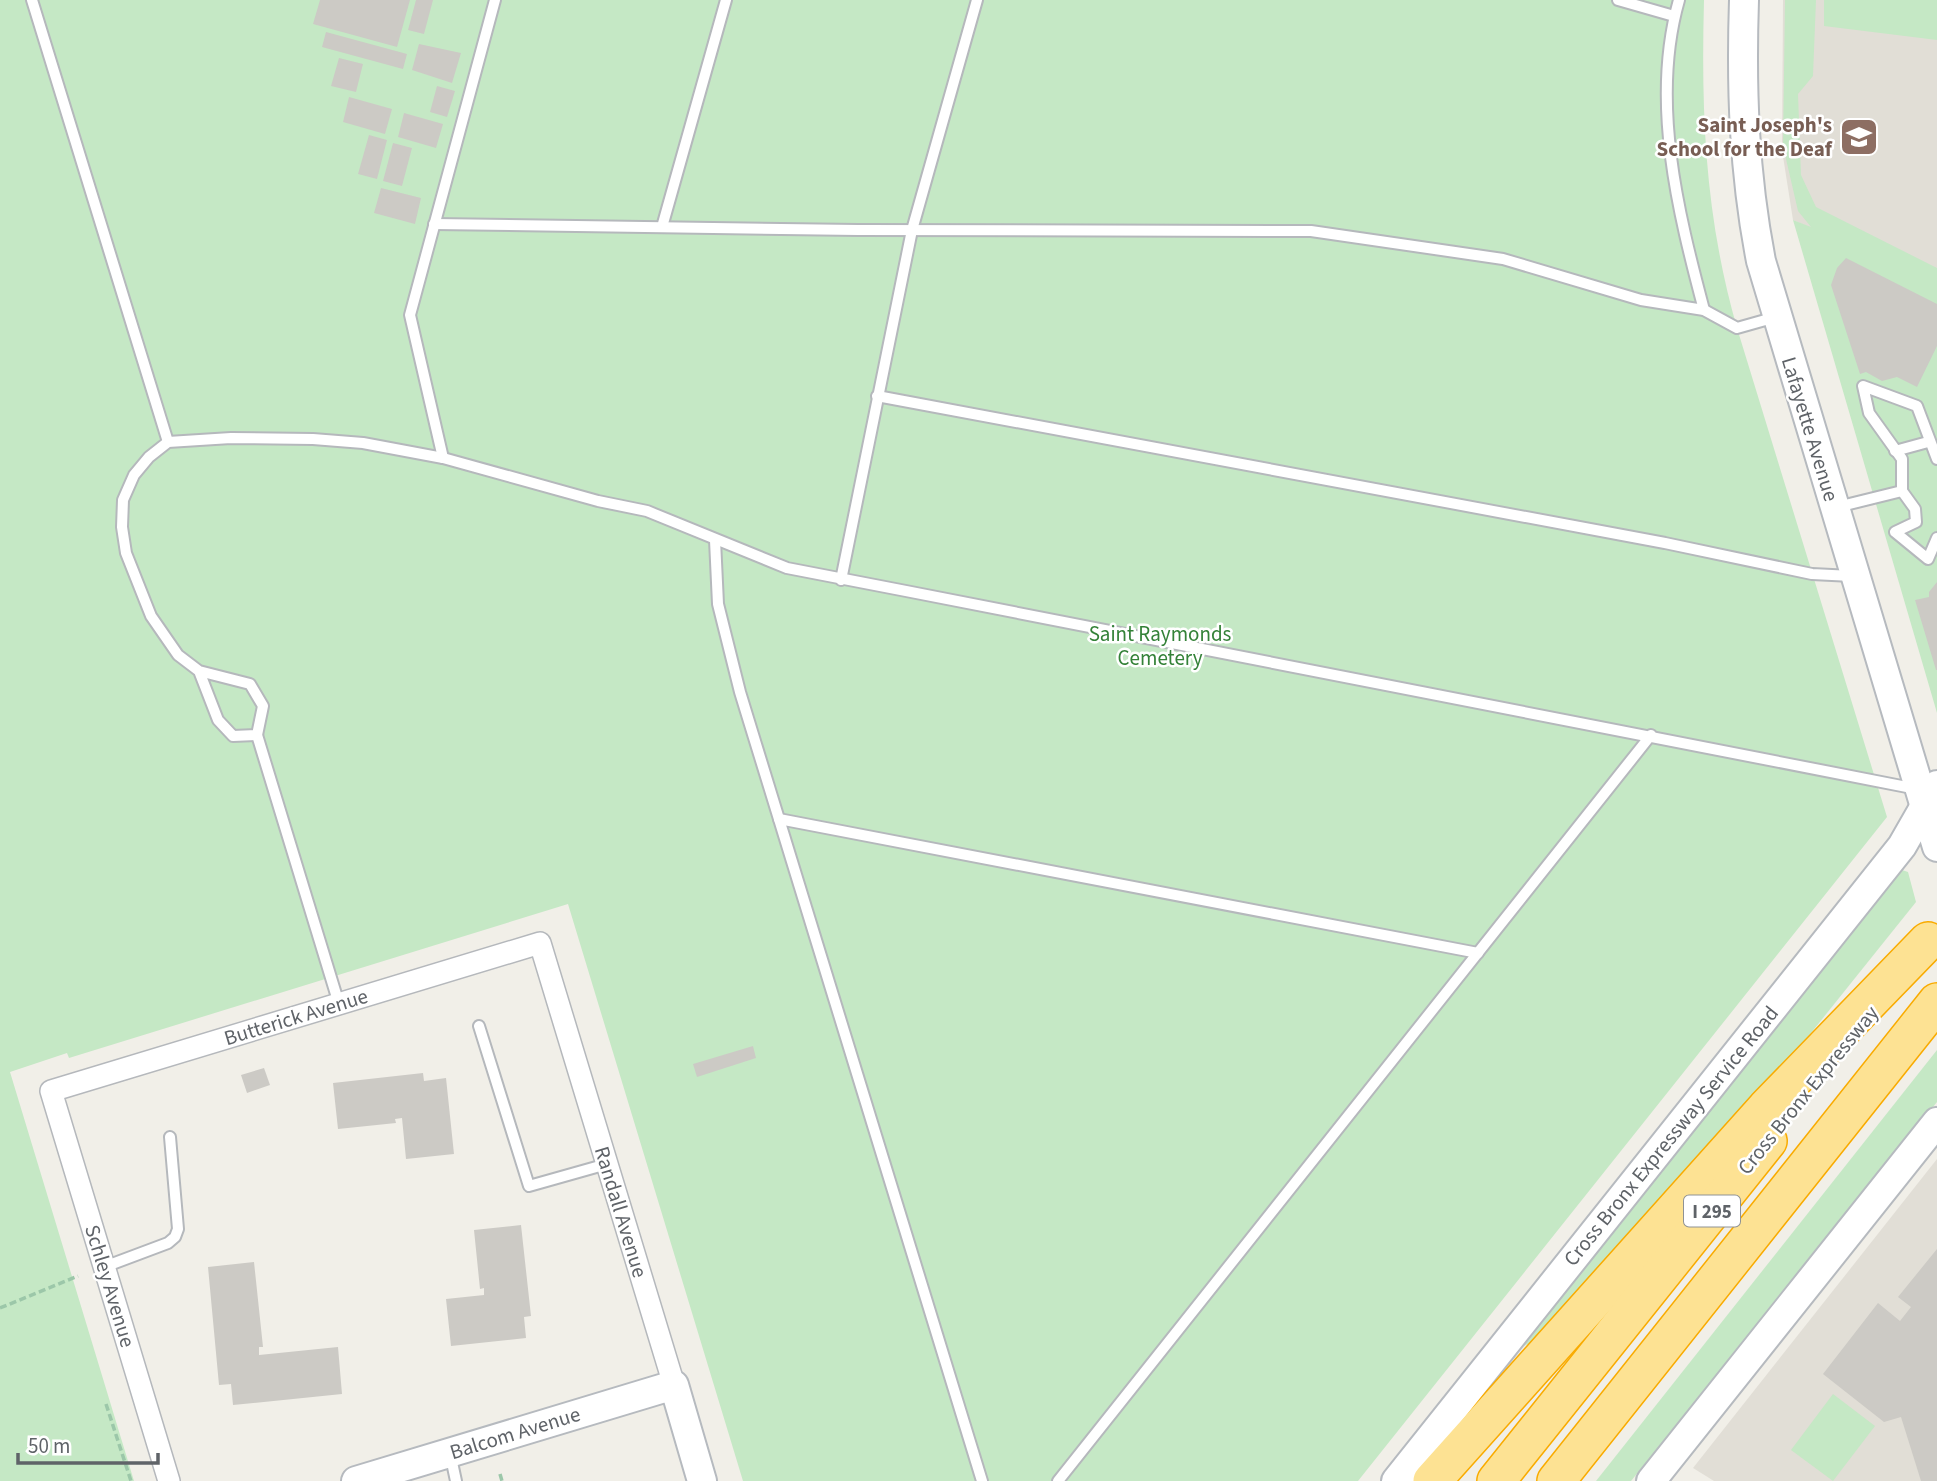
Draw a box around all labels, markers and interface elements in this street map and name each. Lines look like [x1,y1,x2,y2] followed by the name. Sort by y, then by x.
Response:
[1657,110,1833,164] place label: Saint Joseph's School for the Deaf
[1838,116,1880,158] school or university icon: Saint Joseph's School for the Deaf
[1774,353,1846,505] street label: Lafayette Avenue
[1089,619,1232,673] park label: Saint Raymonds Cemetery
[220,981,372,1053] street label: Butterick Avenue
[1556,999,1786,1273] street label: Cross Bronx Expressway Service Road
[1730,999,1886,1181] street label: Cross Bronx Expressway
[587,1143,655,1281] street label: Randall Avenue
[1684,1196,1740,1226] road number: I 295
[77,1221,143,1351] street label: Schley Avenue
[446,1399,584,1467] street label: Balcom Avenue
[18,1422,158,1466] scale bar
[28,1431,70,1461] text: 50 m

